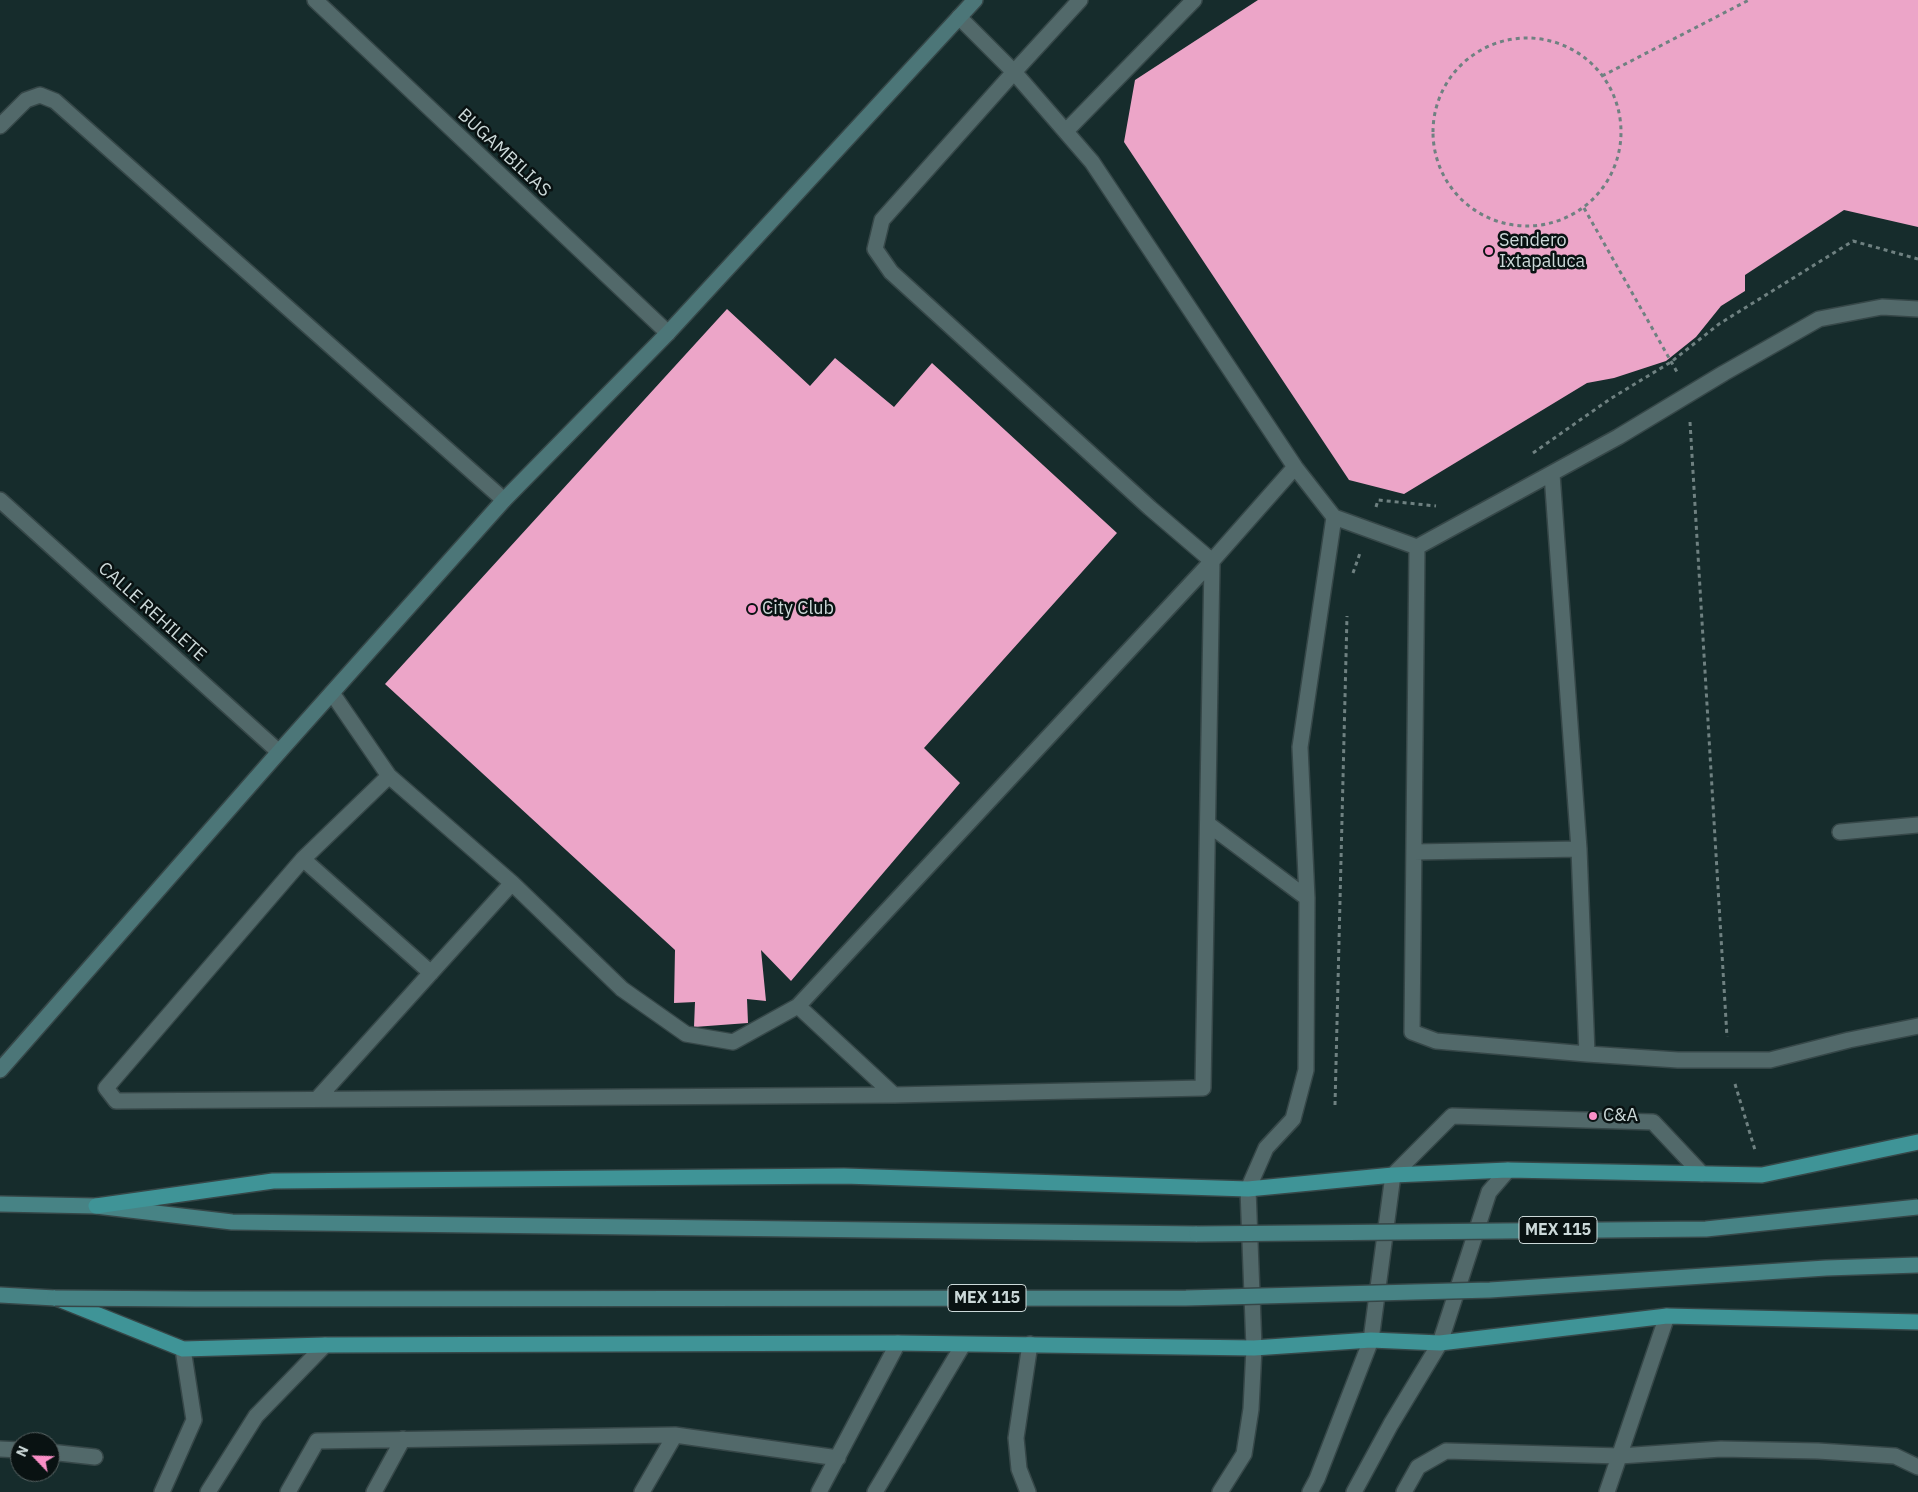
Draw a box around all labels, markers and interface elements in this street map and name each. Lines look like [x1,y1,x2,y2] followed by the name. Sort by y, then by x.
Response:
[453,104,555,202] street label: BUGAMBILIAS
[1499,230,1585,272] place label: Sendero Ixtapaluca
[1483,245,1495,257] marker: Sendero Ixtapaluca
[94,558,210,666] street label: CALLE REHILETE
[762,598,834,620] place label: City Club
[746,603,758,615] marker: City Club
[1603,1105,1638,1127] place label: C&A
[1587,1110,1599,1122] marker: C&A
[1519,1216,1597,1244] road number: MEX 115
[948,1285,1026,1312] road number: MEX 115
[10,1432,60,1482] north arrow
[12,1443,32,1460] text: N

